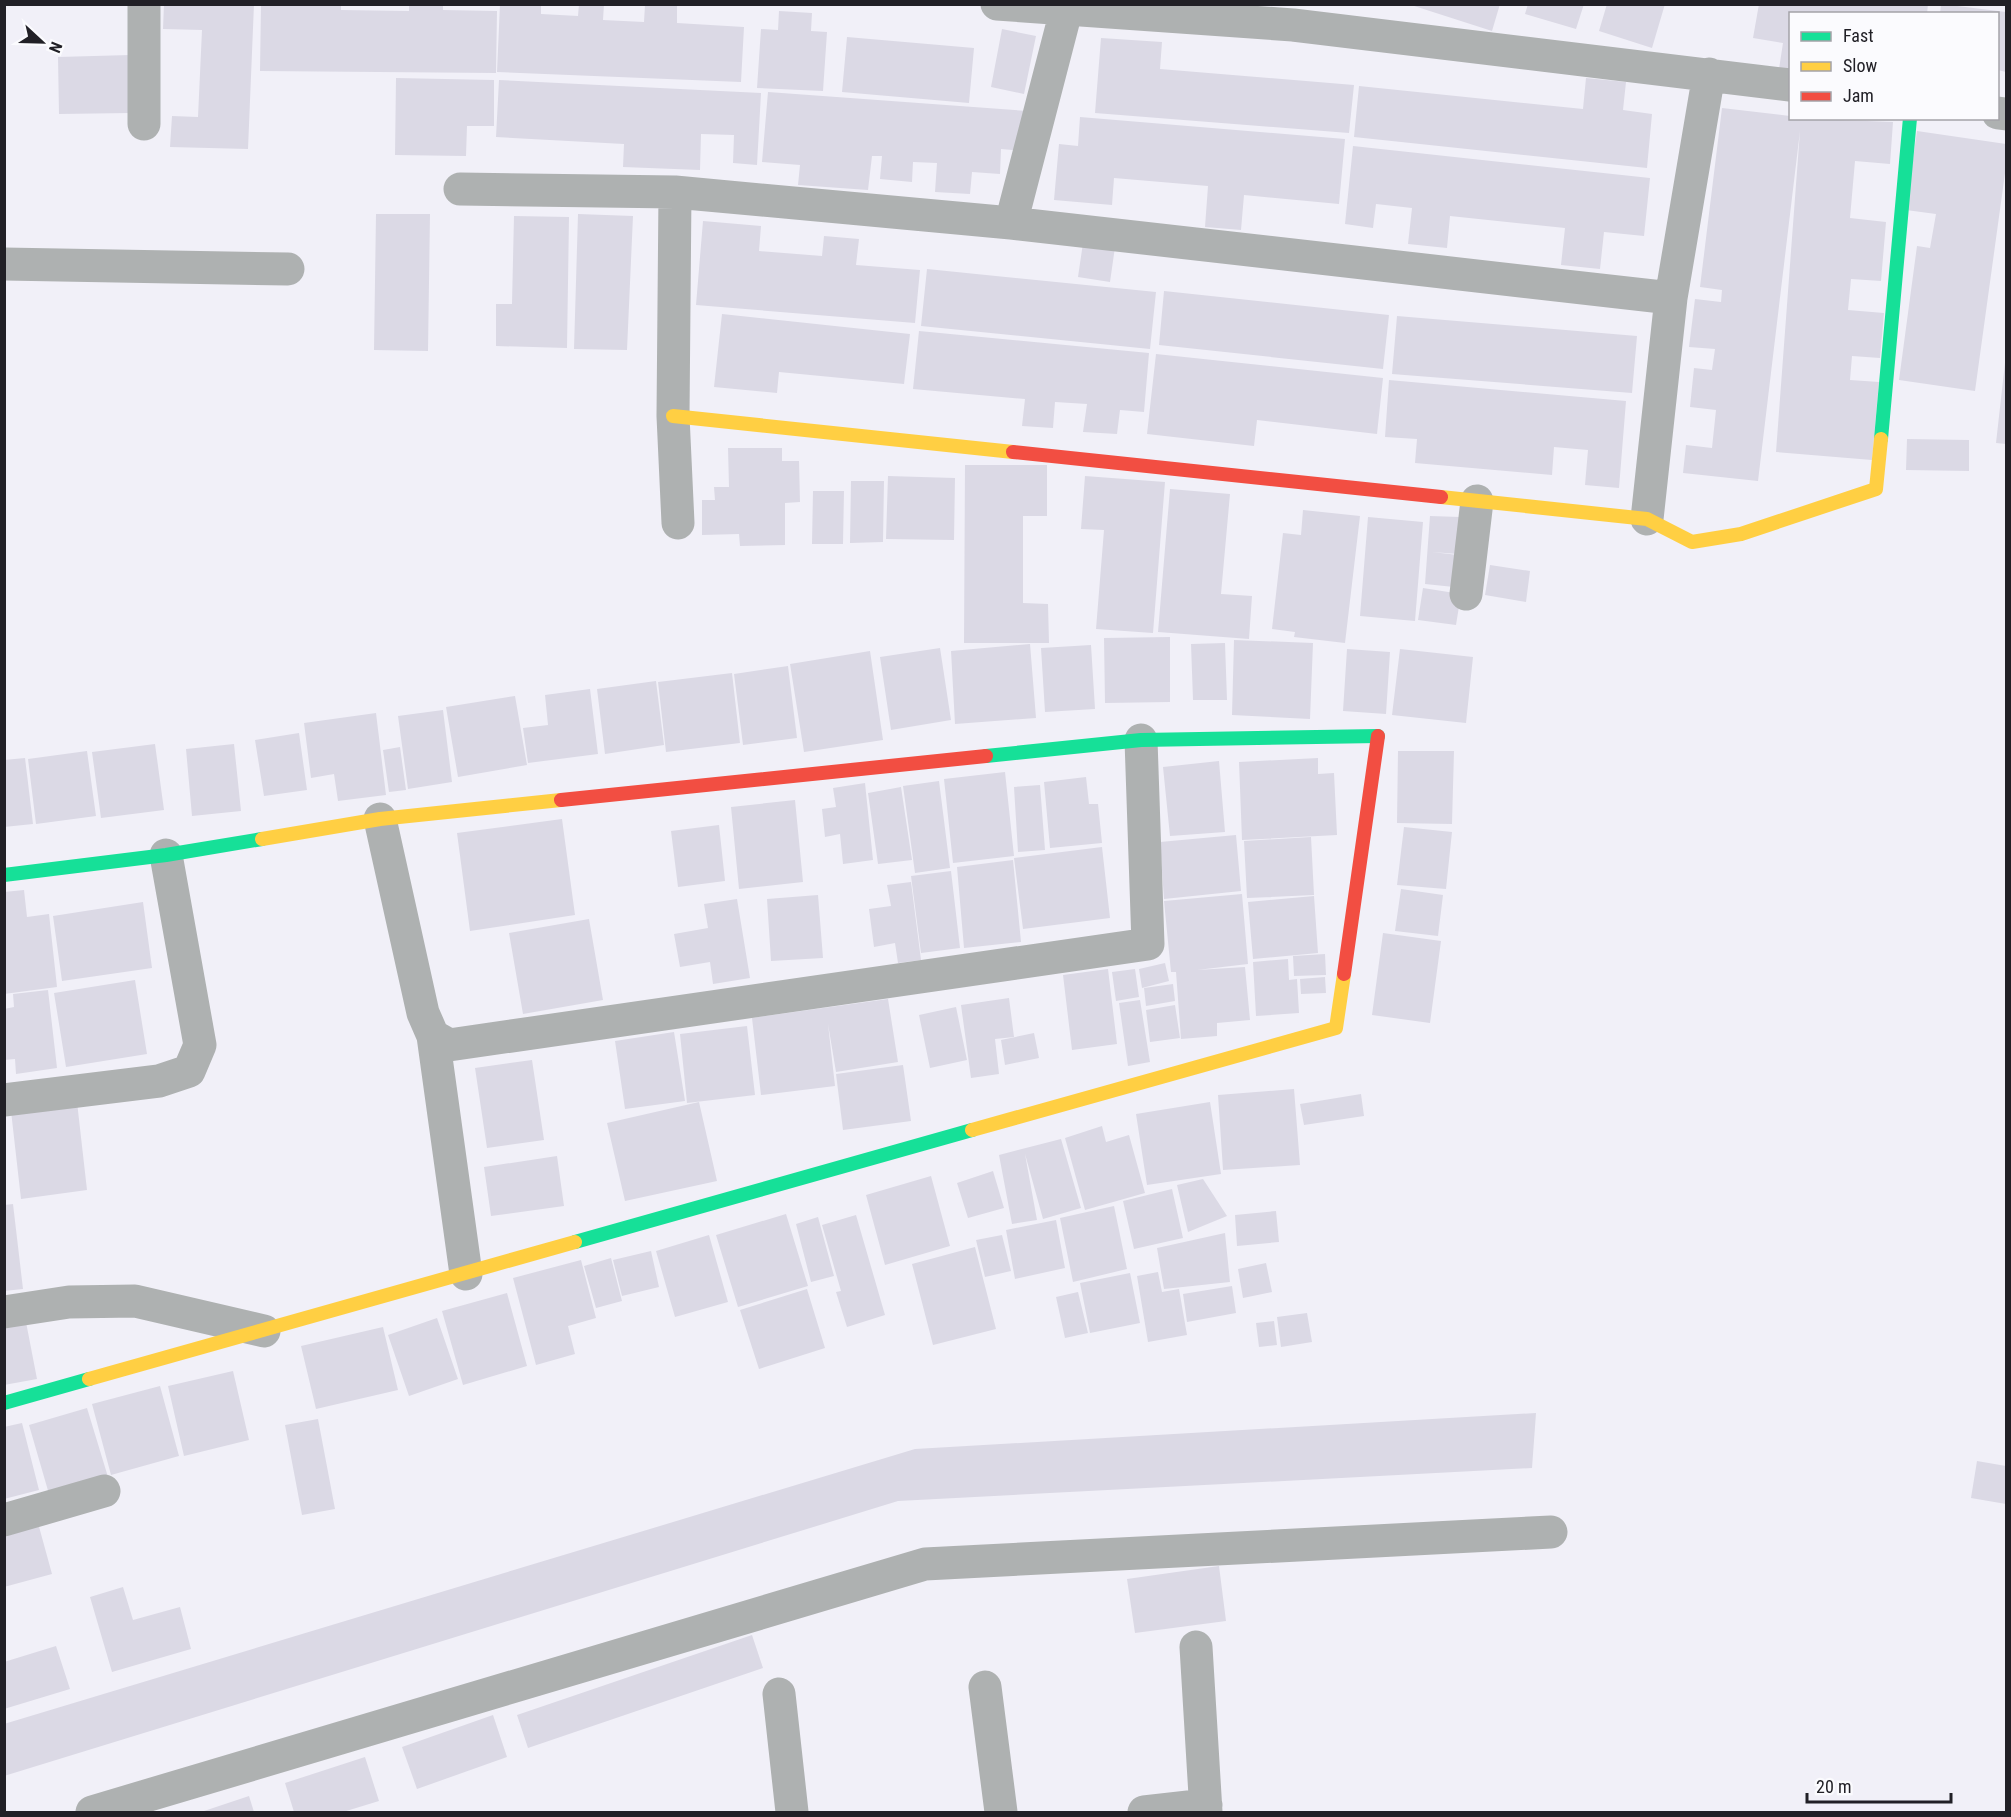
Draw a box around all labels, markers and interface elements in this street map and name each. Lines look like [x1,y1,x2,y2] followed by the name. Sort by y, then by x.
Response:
[12,12,72,72] north arrow
[1789,12,1999,120] legend
[1843,25,1874,46] text: Fast
[45,39,66,56] text: N
[1843,55,1878,76] text: Slow
[1843,85,1874,106] text: Jam
[1807,1766,1951,1804] scale bar
[1816,1776,1851,1797] text: 20 m

